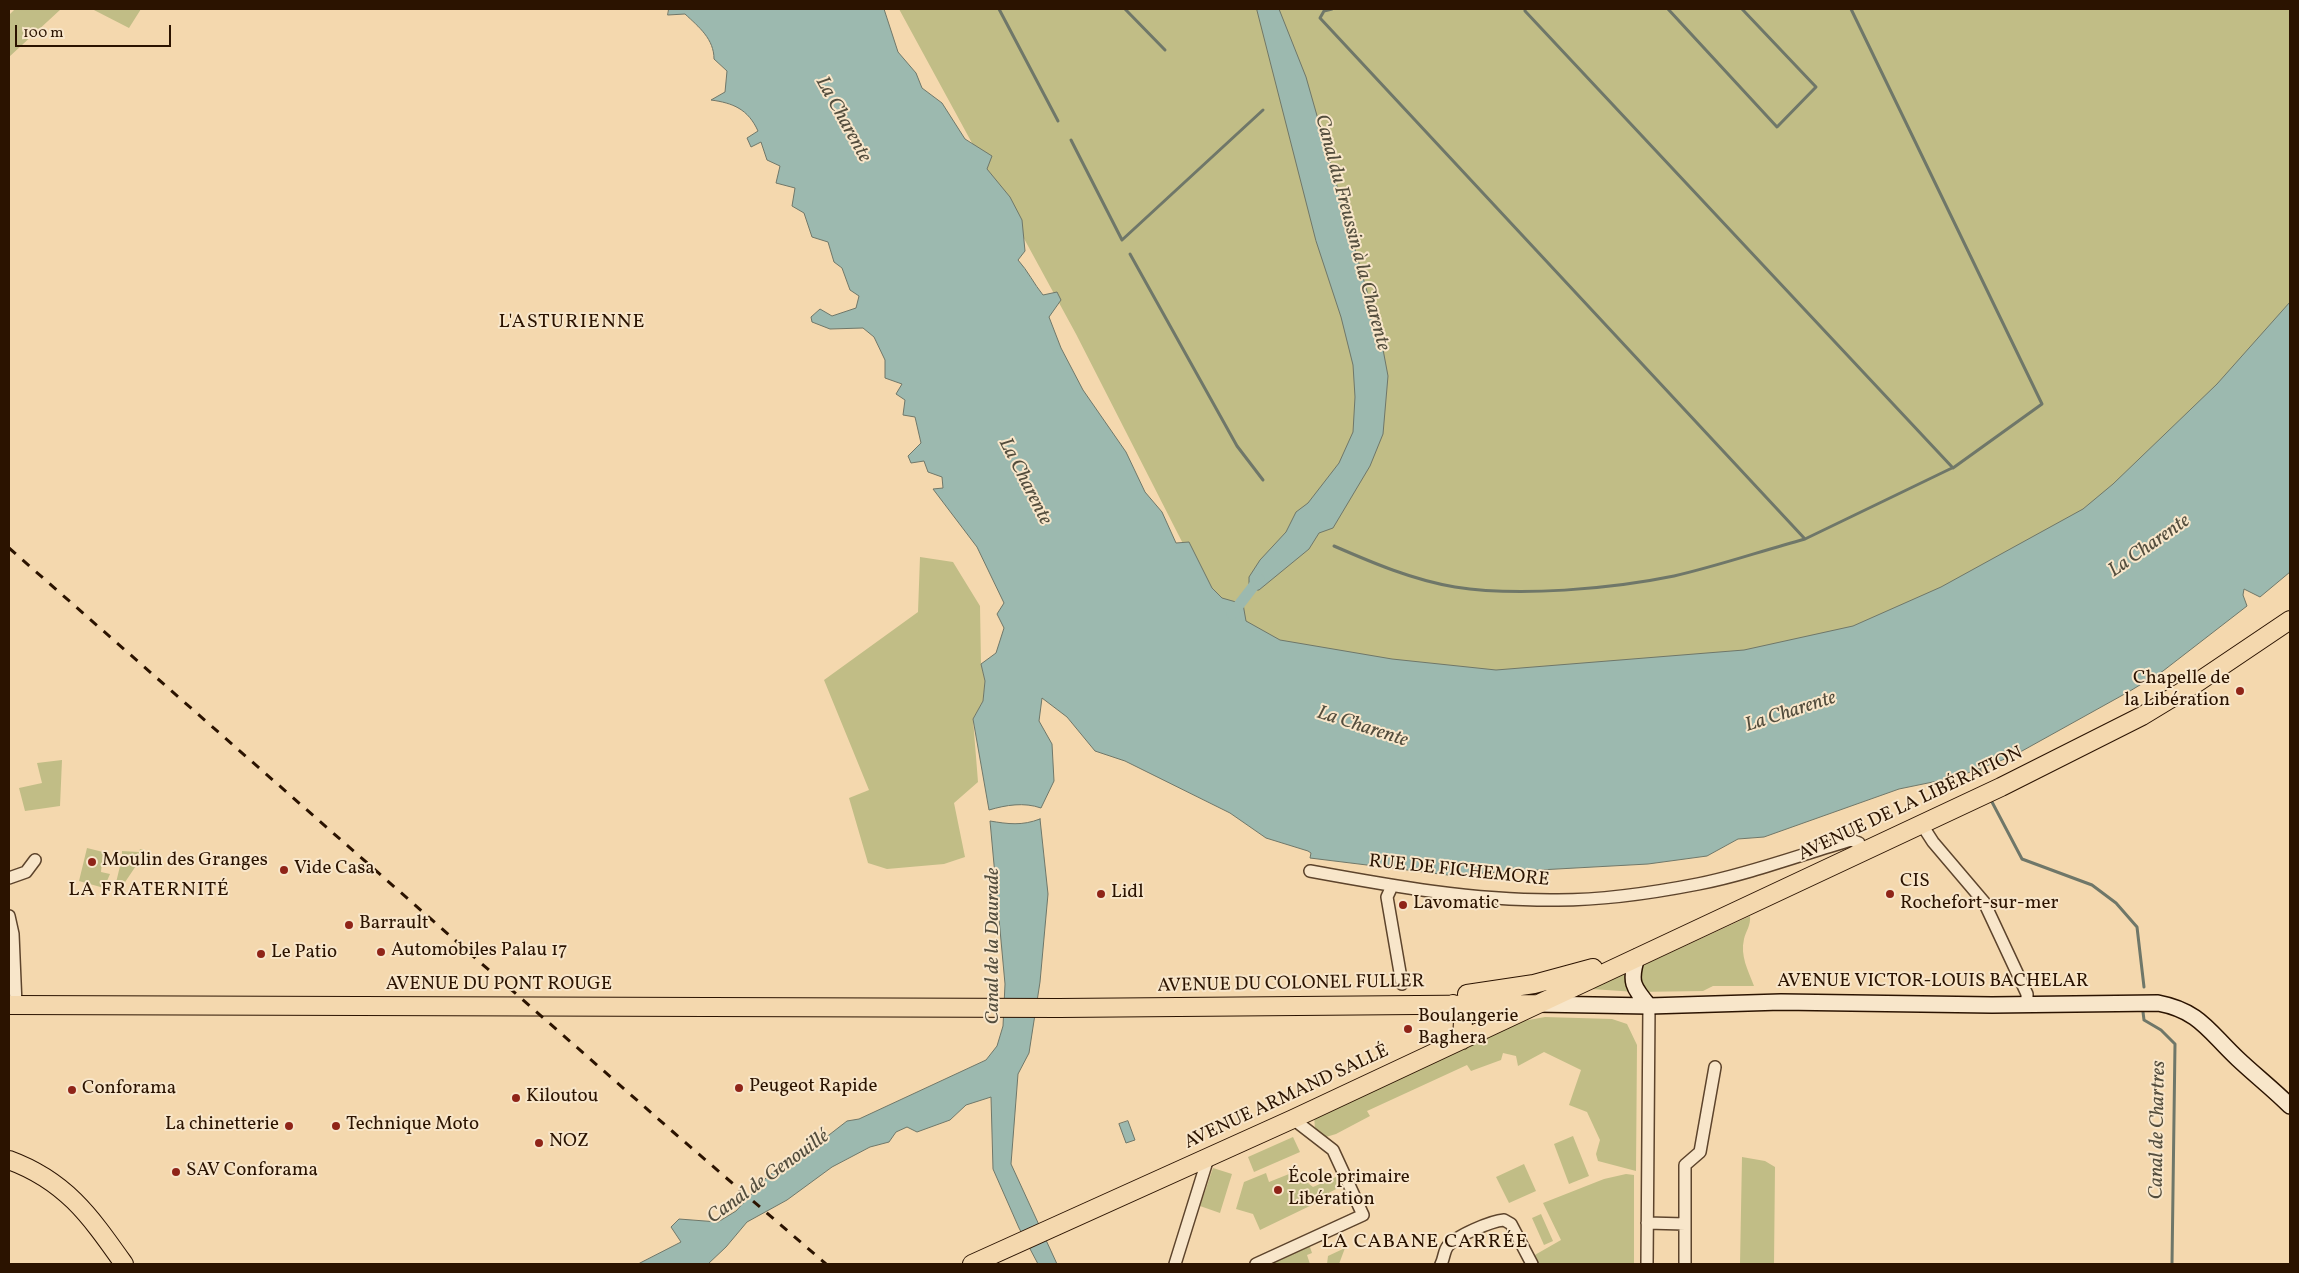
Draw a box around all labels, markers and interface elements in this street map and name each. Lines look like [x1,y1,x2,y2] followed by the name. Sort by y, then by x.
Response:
[18,15,174,47] scale bar
[23,23,63,44] text: 100 m
[809,73,875,167] water label: La Charente
[1308,112,1394,354] water label: Canal du Freussin à la Charente
[497,311,647,335] district label: L'ASTURIENNE
[992,435,1056,529] water label: La Charente
[2104,510,2196,584] water label: La Charente
[2124,669,2230,713] place label: Chapelle de la Libération
[2234,685,2246,697] marker: Chapelle de la Libération
[1742,687,1840,739] water label: La Charente
[1313,702,1411,754] water label: La Charente
[1795,743,2027,867] street label: AVENUE DE LA LIBÉRATION
[102,851,268,873] place label: Moulin des Granges
[1367,851,1551,893] street label: RUE DE FICHEMORE
[86,856,98,868] marker: Moulin des Granges
[294,859,375,881] place label: Vide Casa
[278,864,290,876] marker: Vide Casa
[982,868,1006,1024] water label: Canal de la Daurade
[1900,872,2058,916] place label: CIS Rochefort-sur-mer
[67,879,231,903] district label: LA FRATERNITÉ
[1111,883,1144,905] place label: Lidl
[1095,888,1107,900] marker: Lidl
[1884,888,1896,900] marker: CIS Rochefort-sur-mer
[1413,894,1499,916] place label: Lavomatic
[1397,899,1409,911] marker: Lavomatic
[359,914,429,936] place label: Barrault
[343,919,355,931] marker: Barrault
[391,941,568,963] place label: Automobiles Palau 17
[271,943,337,965] place label: Le Patio
[375,946,387,958] marker: Automobiles Palau 17
[255,948,267,960] marker: Le Patio
[1157,971,1425,999] street label: AVENUE DU COLONEL FULLER
[1777,972,2089,994] street label: AVENUE VICTOR-LOUIS BACHELAR
[386,975,612,997] street label: AVENUE DU PONT ROUGE
[1418,1007,1519,1051] place label: Boulangerie Baghera
[1402,1023,1414,1035] marker: Boulangerie Baghera
[1181,1041,1393,1155] street label: AVENUE ARMAND SALLÉ
[2146,1060,2172,1200] water label: Canal de Chartres
[749,1077,877,1099] place label: Peugeot Rapide
[82,1079,176,1101] place label: Conforama
[733,1082,745,1094] marker: Peugeot Rapide
[66,1084,78,1096] marker: Conforama
[526,1087,598,1109] place label: Kiloutou
[510,1092,522,1104] marker: Kiloutou
[165,1115,279,1137] place label: La chinetterie
[346,1115,479,1137] place label: Technique Moto
[283,1120,295,1132] marker: La chinetterie
[330,1120,342,1132] marker: Technique Moto
[703,1126,835,1230] water label: Canal de Genouillé
[549,1132,589,1154] place label: NOZ
[533,1137,545,1149] marker: NOZ
[186,1161,318,1183] place label: SAV Conforama
[170,1166,182,1178] marker: SAV Conforama
[1288,1168,1410,1212] place label: École primaire Libération
[1272,1184,1284,1196] marker: École primaire Libération
[1320,1231,1530,1255] district label: LA CABANE CARRÉE

